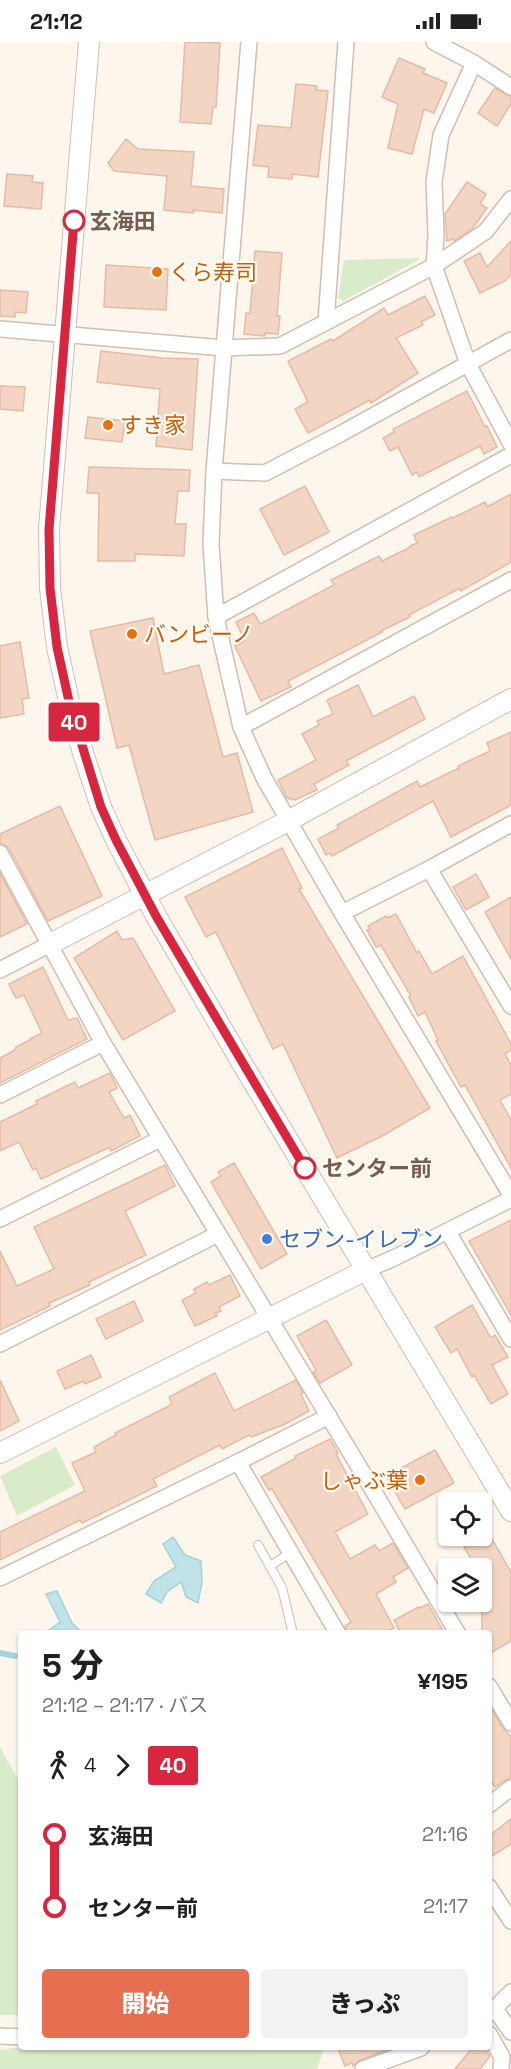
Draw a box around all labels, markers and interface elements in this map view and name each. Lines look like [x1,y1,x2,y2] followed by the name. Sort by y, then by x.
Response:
[30,7,83,35] text: 21:12
[90,207,156,235] place label: 玄海田
[63,210,85,232] marker: 玄海田
[169,258,257,286] place label: くら寿司
[150,265,164,279] marker: くら寿司
[120,411,186,439] place label: すき家
[101,418,115,432] marker: すき家
[144,620,254,648] place label: バンビーノ
[125,627,139,641] marker: バンビーノ
[47,702,101,742] line badge: 40
[61,709,87,736] text: 40
[322,1154,432,1182] place label: センター前
[294,1157,316,1179] marker: センター前
[279,1225,443,1253] place label: セブン-イレブン
[260,1232,274,1246] marker: セブン-イレブン
[320,1466,408,1494] place label: しゃぶ葉
[413,1473,427,1487] marker: しゃぶ葉
[438,1492,492,1612] map controls
[438,1492,492,1546] button: locate
[438,1558,492,1612] button: layers
[42,1645,103,1687] text: 5 分
[418,1667,468,1695] text: ¥195
[42,1692,208,1718] text: 21:12 – 21:17 · バス
[42,1749,75,1782] icon: walk
[106,1749,139,1782] icon: forward
[84,1752,97,1778] text: 4
[160,1752,186,1779] text: 40
[422,1821,468,1847] text: 21:16
[88,1822,154,1850] text: 玄海田
[423,1893,468,1919] text: 21:17
[88,1894,198,1922] text: センター前
[42,1969,249,2038] button: 開始
[261,1969,468,2038] button: きっぷ

